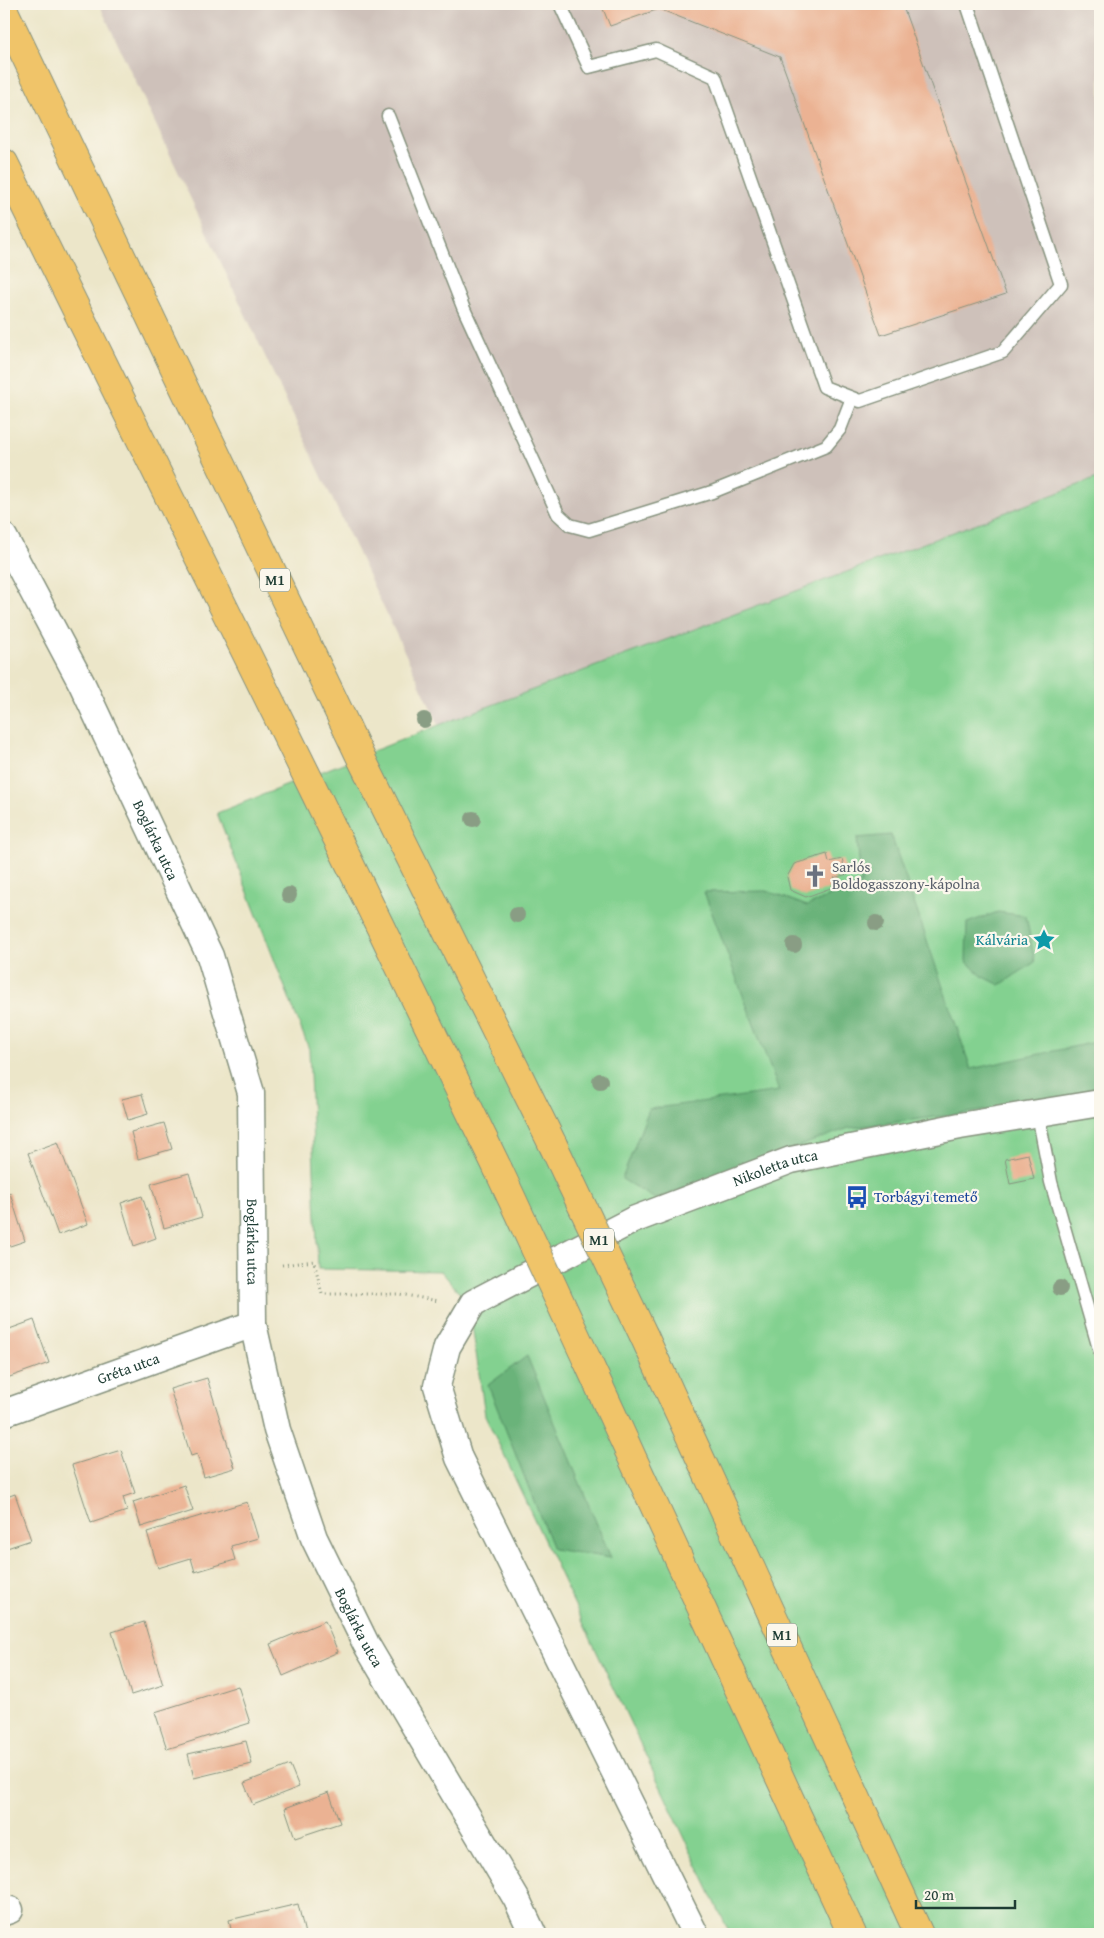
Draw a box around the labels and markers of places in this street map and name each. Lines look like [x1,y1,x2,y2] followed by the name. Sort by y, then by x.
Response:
[832,856,980,894] place label: Sarlós Boldogasszony-kápolna
[802,863,828,889] church icon: Sarlós Boldogasszony-kápolna
[1031,927,1057,953] place icon: Kálvária
[976,929,1028,950] place label: Kálvária
[844,1184,870,1210] bus stop icon: Torbágyi temető
[874,1186,978,1207] place label: Torbágyi temető

